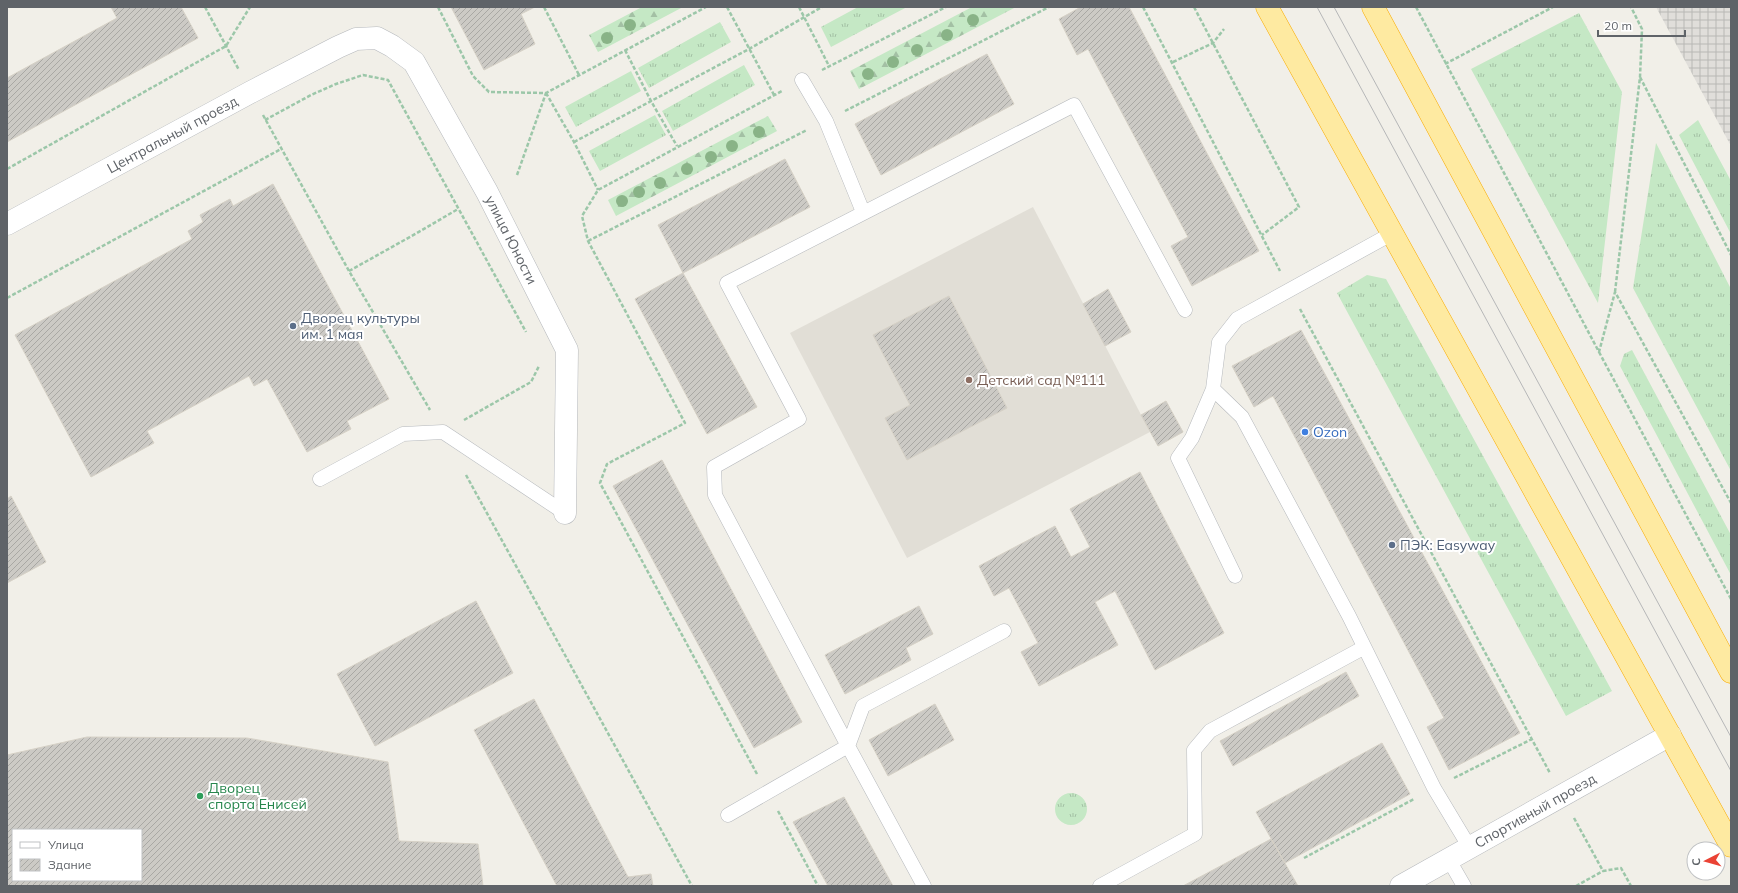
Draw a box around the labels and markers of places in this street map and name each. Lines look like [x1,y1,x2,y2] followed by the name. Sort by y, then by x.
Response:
[301,309,420,343] place label: Дворец культуры им. 1 мая
[288,321,298,331] marker: Дворец культуры им. 1 мая
[977,371,1105,389] place label: Детский сад №111
[964,375,974,385] marker: Детский сад №111
[1313,423,1347,441] place label: Ozon
[1300,427,1310,437] marker: Ozon
[1400,536,1496,554] place label: ПЭК: Easyway
[1387,540,1397,550] marker: ПЭК: Easyway
[208,779,307,813] place label: Дворец спорта Енисей
[195,791,205,801] marker: Дворец спорта Енисей

